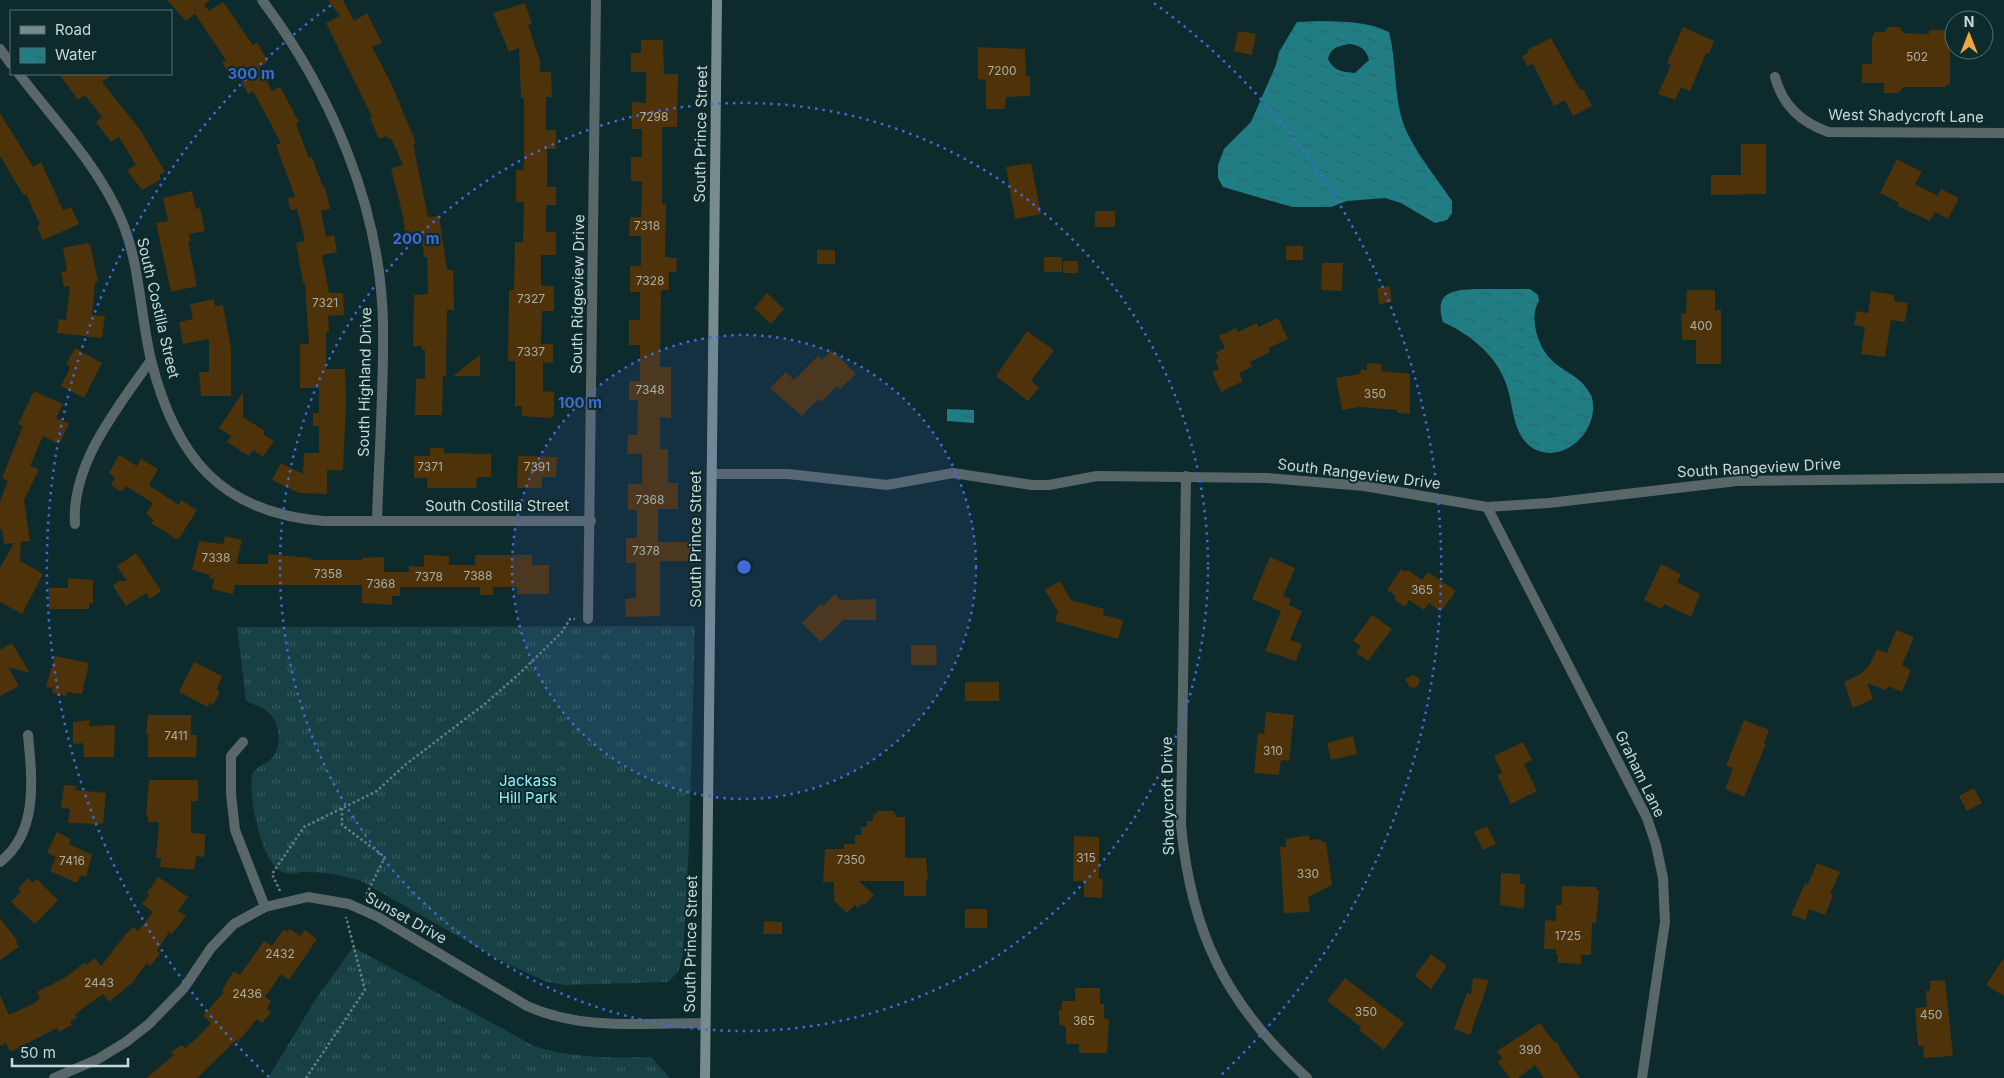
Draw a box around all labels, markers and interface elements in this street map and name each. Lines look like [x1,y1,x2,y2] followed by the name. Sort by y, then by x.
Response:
[10,10,172,75] legend
[1944,10,1994,60] north arrow
[1964,13,1974,30] text: N
[55,20,91,39] text: Road
[55,45,97,64] text: Water
[1906,49,1928,64] house number: 502
[987,63,1017,78] house number: 7200
[227,64,275,83] text: 300 m
[690,65,711,203] street label: South Prince Street
[1828,105,1984,126] street label: West Shadycroft Lane
[640,109,668,124] house number: 7298
[567,214,588,374] street label: South Ridgeview Drive
[634,218,660,233] house number: 7318
[393,229,439,248] text: 200 m
[133,236,184,380] street label: South Costilla Street
[636,273,664,288] house number: 7328
[517,291,545,306] house number: 7327
[312,295,338,310] house number: 7321
[354,307,375,457] street label: South Highland Drive
[1690,318,1712,333] house number: 400
[517,344,545,359] house number: 7337
[635,382,665,397] house number: 7348
[1364,386,1386,401] house number: 350
[558,393,602,412] text: 100 m
[1276,454,1442,493] street label: South Rangeview Drive
[1676,454,1841,481] street label: South Rangeview Drive
[417,459,443,474] house number: 7371
[524,459,550,474] house number: 7391
[686,470,705,608] street label: South Prince Street
[636,492,664,507] house number: 7368
[425,496,569,515] street label: South Costilla Street
[632,543,660,558] house number: 7378
[202,550,230,565] house number: 7338
[735,558,753,576] centre of rings
[314,566,342,581] house number: 7358
[464,568,492,583] house number: 7388
[415,569,443,584] house number: 7378
[367,576,395,591] house number: 7368
[1411,582,1433,597] house number: 365
[1611,727,1670,820] street label: Graham Lane
[164,728,188,743] house number: 7411
[1157,737,1178,856] street label: Shadycroft Drive
[1263,743,1283,758] house number: 310
[499,771,558,807] park label: Jackass Hill Park
[1076,850,1096,865] house number: 315
[837,852,865,867] house number: 7350
[59,853,85,868] house number: 7416
[1297,866,1319,881] house number: 330
[680,875,701,1013] street label: South Prince Street
[362,887,450,948] street label: Sunset Drive
[1555,928,1581,943] house number: 1725
[265,946,295,961] house number: 2432
[84,975,114,990] house number: 2443
[232,986,262,1001] house number: 2436
[1355,1004,1377,1019] house number: 350
[1920,1007,1942,1022] house number: 450
[1073,1013,1095,1028] house number: 365
[12,1036,129,1068] scale bar
[1519,1042,1541,1057] house number: 390
[20,1043,56,1062] text: 50 m

